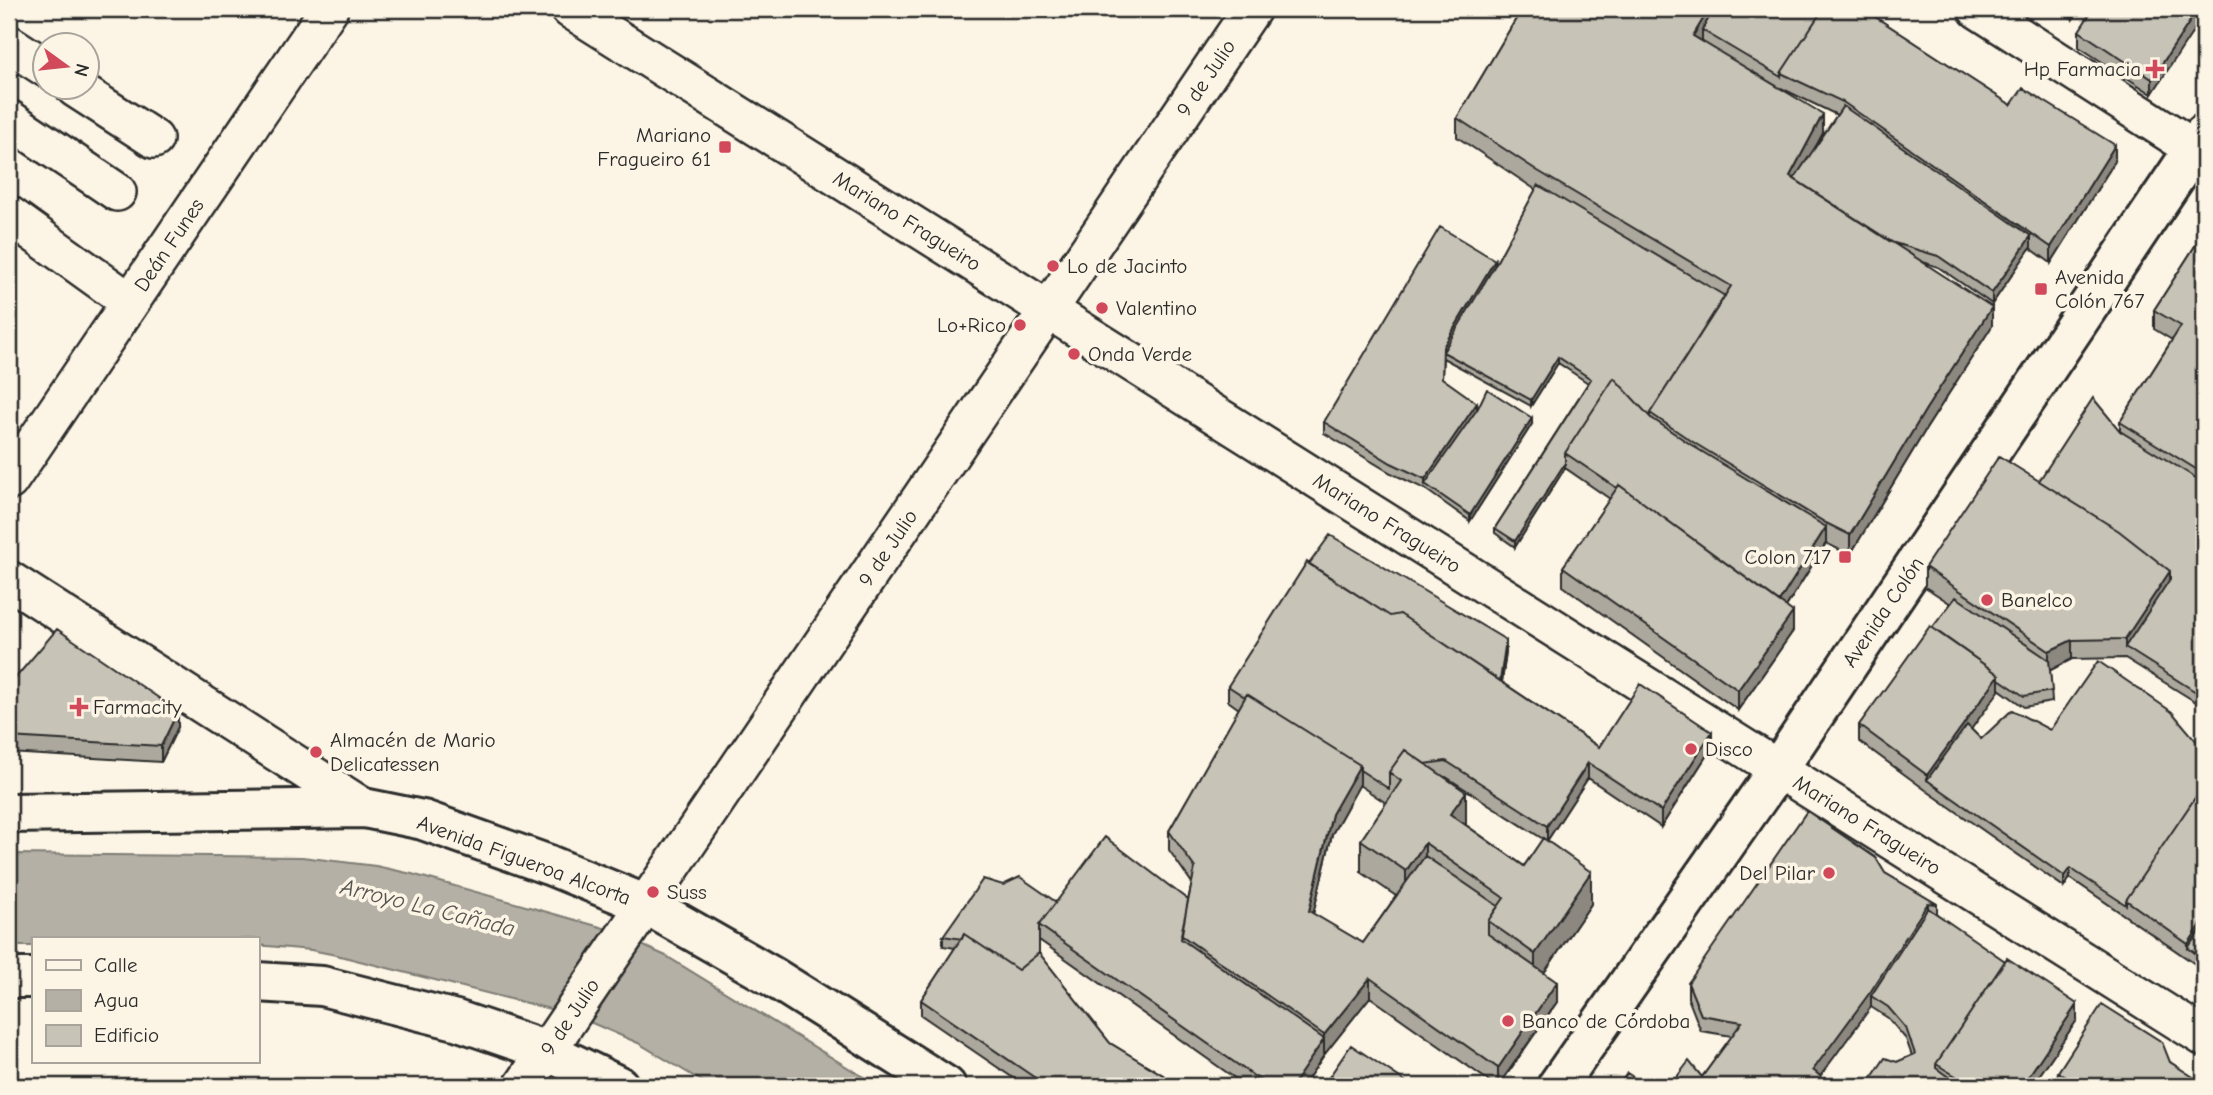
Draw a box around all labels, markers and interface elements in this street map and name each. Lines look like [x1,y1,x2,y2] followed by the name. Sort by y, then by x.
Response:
[32,32,102,102] north arrow
[1172,35,1240,121] street label: 9 de Julio
[2024,57,2141,81] place label: Hp Farmacia
[69,61,94,79] text: N
[2147,61,2163,77] marker: Hp Farmacia
[597,123,711,171] place label: Mariano Fragueiro 61
[717,139,733,155] marker: Mariano Fragueiro 61
[829,166,985,276] street label: Mariano Fragueiro
[129,194,209,296] street label: Deán Funes
[1067,254,1187,278] place label: Lo de Jacinto
[1045,258,1061,274] marker: Lo de Jacinto
[2055,265,2145,313] place label: Avenida Colón 767
[2033,281,2049,297] marker: Avenida Colón 767
[1116,296,1197,320] place label: Valentino
[1094,300,1110,316] marker: Valentino
[937,313,1006,337] place label: Lo+Rico
[1012,317,1028,333] marker: Lo+Rico
[1088,342,1192,366] place label: Onda Verde
[1066,346,1082,362] marker: Onda Verde
[1309,468,1465,578] street label: Mariano Fragueiro
[854,505,922,591] street label: 9 de Julio
[1744,545,1831,569] place label: Colon 717
[1837,549,1853,565] marker: Colon 717
[1837,552,1929,672] street label: Avenida Colón
[2001,588,2073,612] place label: Banelco
[1979,592,1995,608] marker: Banelco
[93,695,182,719] place label: Farmacity
[71,699,87,715] marker: Farmacity
[330,728,496,776] place label: Almacén de Mario Delicatessen
[1705,737,1753,761] place label: Disco
[1683,741,1699,757] marker: Disco
[308,744,324,760] marker: Almacén de Mario Delicatessen
[1789,770,1945,880] street label: Mariano Fragueiro
[414,810,634,910] street label: Avenida Figueroa Alcorta
[1739,861,1816,885] place label: Del Pilar
[1821,865,1837,881] marker: Del Pilar
[337,873,518,942] water label: Arroyo La Cañada
[667,880,707,904] place label: Suss
[645,884,661,900] marker: Suss
[32,937,259,1064] legend
[94,953,137,977] text: Calle
[536,974,604,1060] street label: 9 de Julio
[94,988,139,1012] text: Agua
[1522,1009,1690,1033] place label: Banco de Córdoba
[1500,1013,1516,1029] marker: Banco de Córdoba
[94,1023,159,1047] text: Edificio

